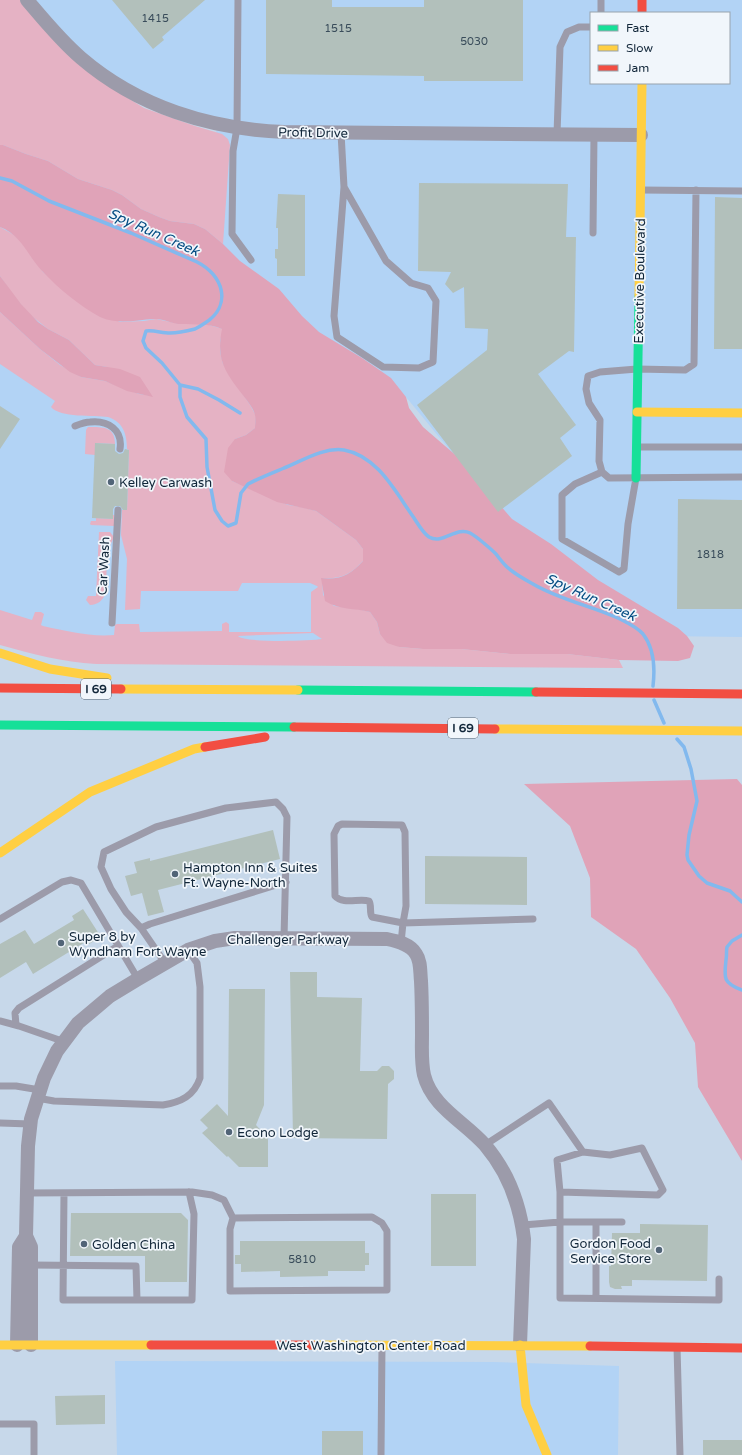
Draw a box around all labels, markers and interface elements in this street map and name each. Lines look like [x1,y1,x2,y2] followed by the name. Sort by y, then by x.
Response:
[141,12,169,25] house number: 1415
[590,12,730,84] legend
[626,21,650,35] text: Fast
[324,22,352,35] house number: 1515
[460,35,488,48] house number: 5030
[626,41,653,55] text: Slow
[626,61,649,75] text: Jam
[278,124,348,142] street label: Profit Drive
[106,205,203,261] water label: Spy Run Creek
[631,218,649,344] street label: Executive Boulevard
[119,475,212,491] place label: Kelley Carwash
[106,477,116,487] marker: Kelley Carwash
[94,536,114,596] street label: Car Wash
[696,548,724,561] house number: 1818
[543,570,640,626] water label: Spy Run Creek
[81,679,111,699] road number: I 69
[448,718,478,738] road number: I 69
[183,860,318,891] place label: Hampton Inn & Suites Ft. Wayne-North
[170,869,180,879] marker: Hampton Inn & Suites Ft. Wayne-North
[69,929,206,960] place label: Super 8 by Wyndham Fort Wayne
[227,932,349,948] street label: Challenger Parkway
[56,938,66,948] marker: Super 8 by Wyndham Fort Wayne
[237,1125,318,1141] place label: Econo Lodge
[224,1127,234,1137] marker: Econo Lodge
[570,1236,651,1267] place label: Gordon Food Service Store
[92,1237,175,1253] place label: Golden China
[79,1239,89,1249] marker: Golden China
[654,1245,664,1255] marker: Gordon Food Service Store
[288,1253,316,1266] house number: 5810
[276,1338,466,1354] street label: West Washington Center Road

